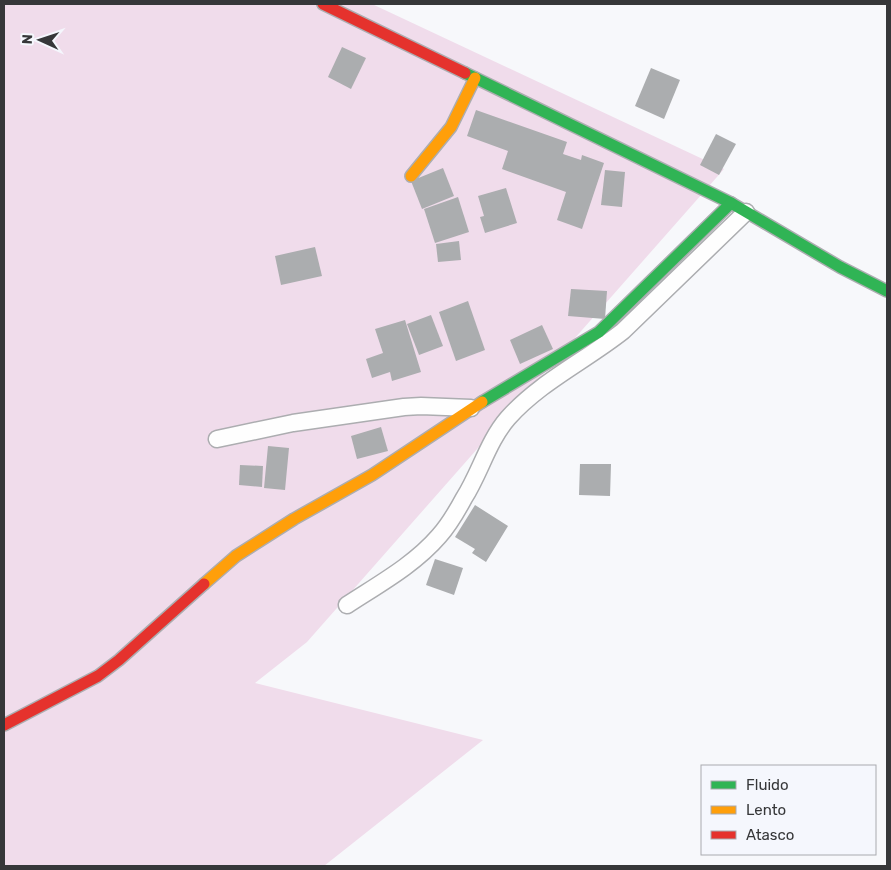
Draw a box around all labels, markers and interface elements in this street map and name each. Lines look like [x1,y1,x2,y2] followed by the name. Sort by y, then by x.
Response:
[15,15,65,65] north arrow
[19,34,36,45] text: N
[701,765,876,855] legend
[746,776,789,794] text: Fluido
[746,801,786,819] text: Lento
[746,826,794,844] text: Atasco

